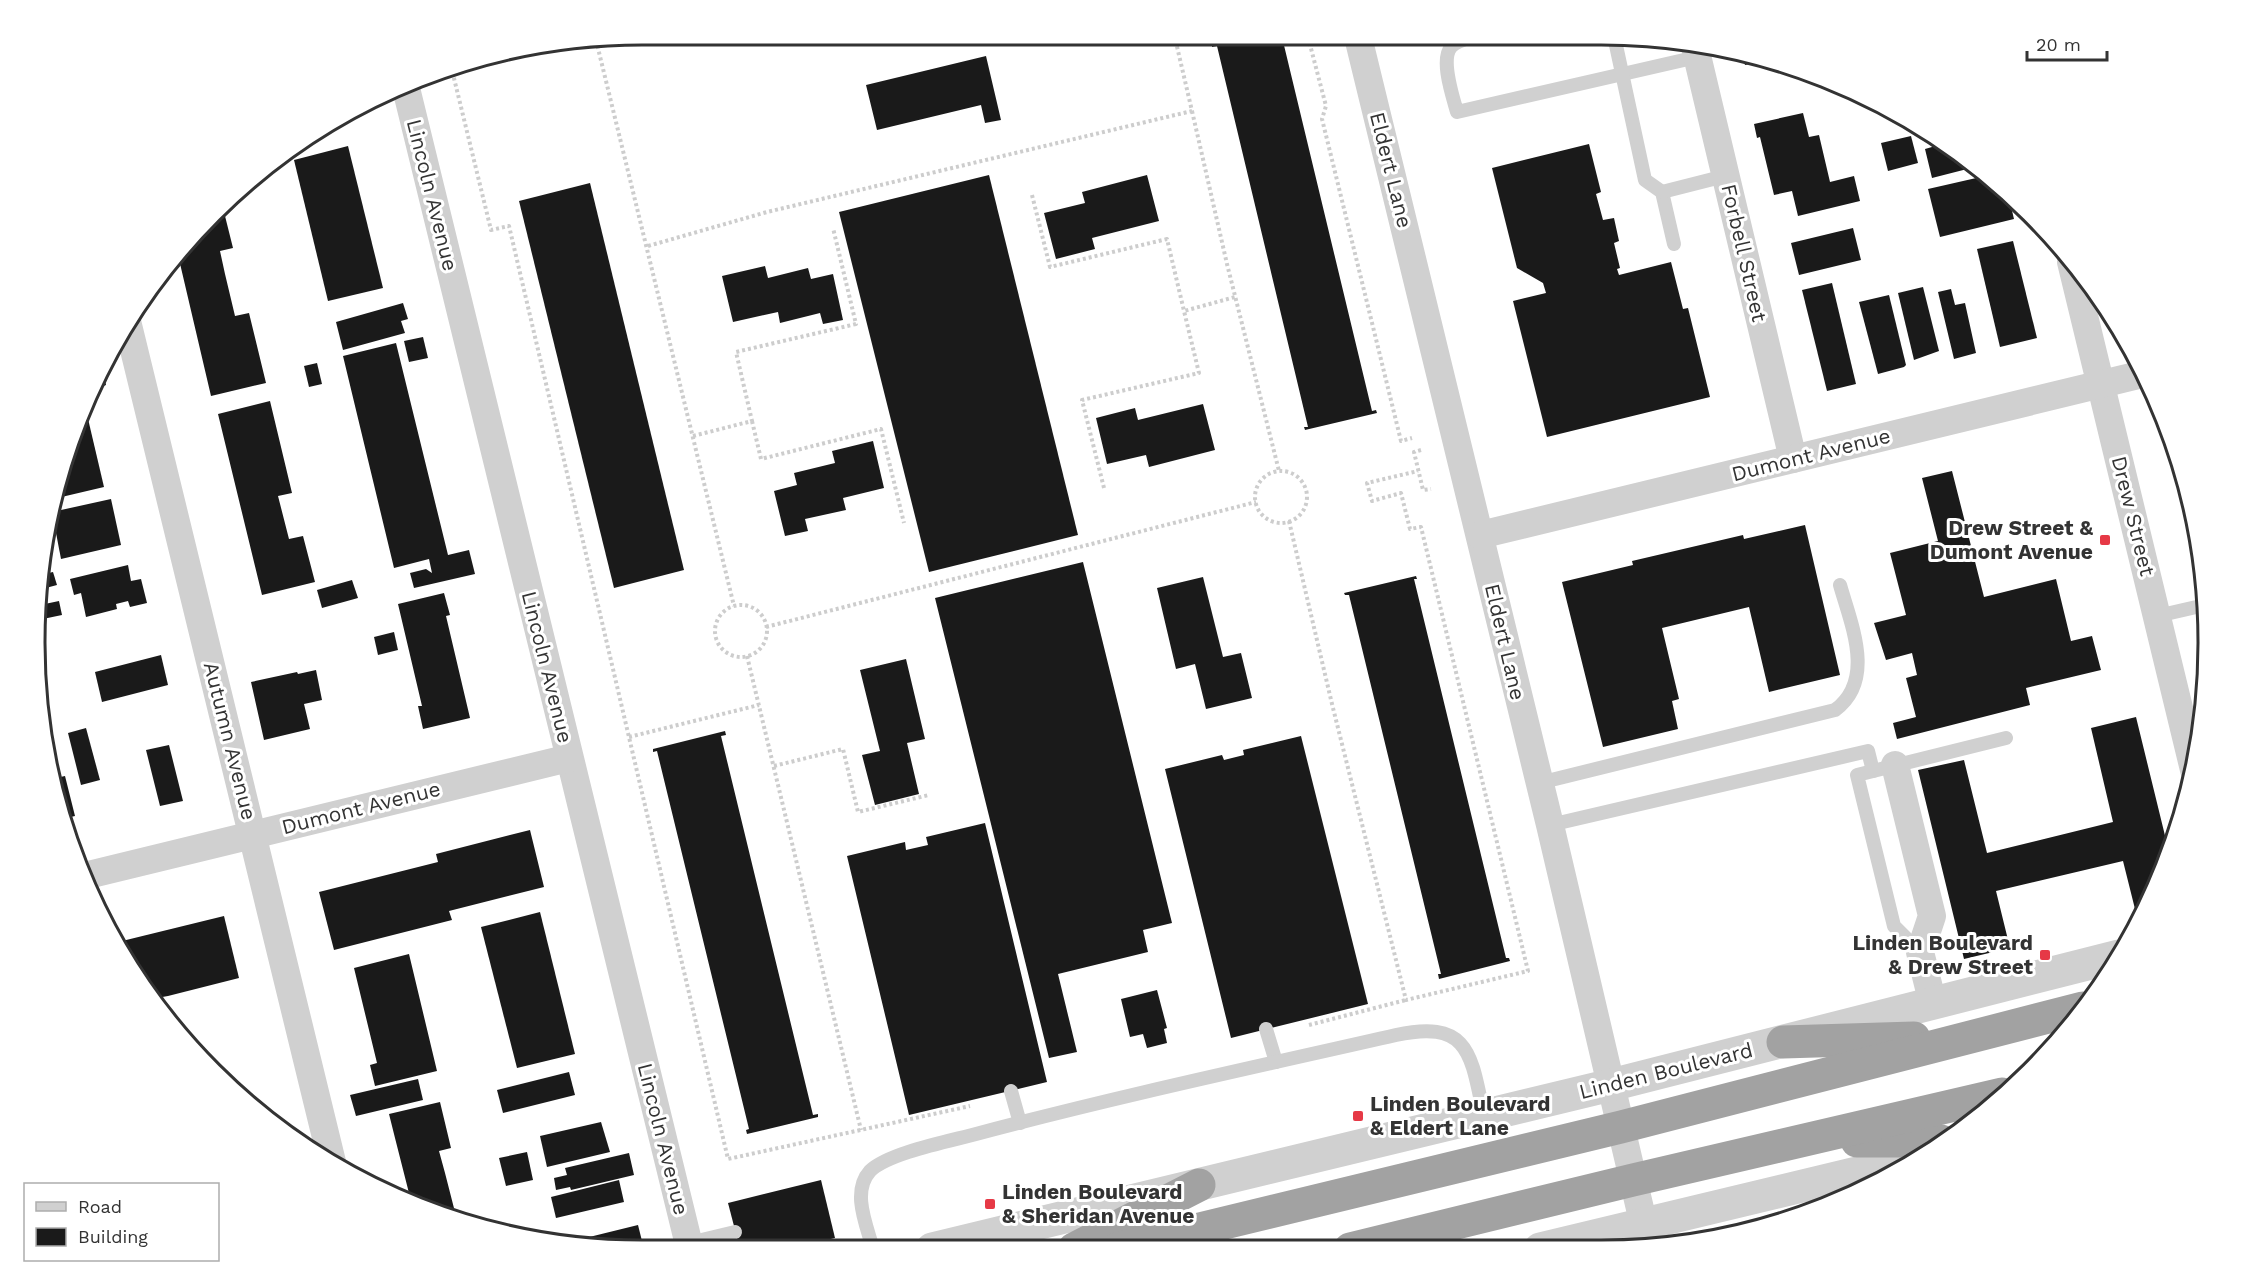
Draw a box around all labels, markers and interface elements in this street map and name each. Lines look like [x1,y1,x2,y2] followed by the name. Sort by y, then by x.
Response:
[2027,24,2106,62] scale bar
[2036,34,2081,55] text: 20 m
[1365,109,1418,230] street label: Eldert Lane
[402,116,463,273] street label: Lincoln Avenue
[1716,182,1773,324] street label: Forbell Street
[1729,423,1893,486] street label: Dumont Avenue
[2107,453,2160,579] street label: Drew Street
[1930,515,2093,564] place label: Drew Street & Dumont Avenue
[2098,533,2112,547] marker: Drew Street & Dumont Avenue
[1480,581,1531,702] street label: Eldert Lane
[517,588,578,745] street label: Lincoln Avenue
[199,659,262,822] street label: Autumn Avenue
[279,776,443,839] street label: Dumont Avenue
[1852,930,2033,979] place label: Linden Boulevard & Drew Street
[2038,948,2052,962] marker: Linden Boulevard & Drew Street
[1576,1037,1755,1104] street label: Linden Boulevard
[633,1060,694,1217] street label: Lincoln Avenue
[1370,1091,1551,1140] place label: Linden Boulevard & Eldert Lane
[1351,1109,1365,1123] marker: Linden Boulevard & Eldert Lane
[1002,1179,1194,1228] place label: Linden Boulevard & Sheridan Avenue
[24,1183,219,1261] legend
[78,1196,122,1217] text: Road
[983,1197,997,1211] marker: Linden Boulevard & Sheridan Avenue
[78,1226,148,1247] text: Building

